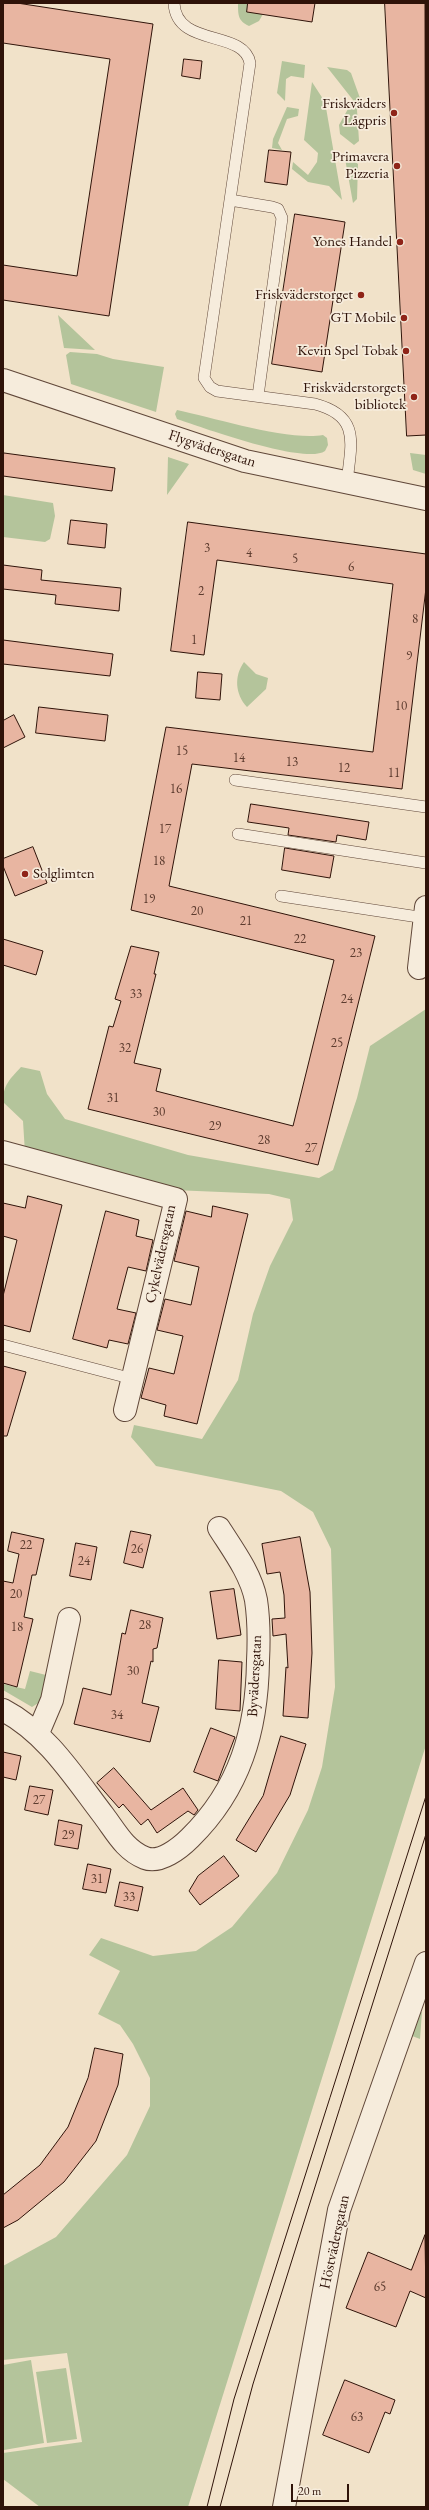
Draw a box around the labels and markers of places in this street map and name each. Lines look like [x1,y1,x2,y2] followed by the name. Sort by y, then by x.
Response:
[322,95,386,130] place label: Friskväders Lågpris
[389,108,399,118] marker: Friskväders Lågpris
[332,148,389,183] place label: Primavera Pizzeria
[392,161,402,171] marker: Primavera Pizzeria
[313,233,392,251] place label: Yones Handel
[395,237,405,247] marker: Yones Handel
[255,286,353,304] place label: Friskväderstorget
[356,290,366,300] marker: Friskväderstorget
[331,309,396,327] place label: GT Mobile
[399,313,409,323] marker: GT Mobile
[297,342,398,360] place label: Kevin Spel Tobak
[401,346,411,356] marker: Kevin Spel Tobak
[303,379,406,414] place label: Friskväderstorgets bibliotek
[409,392,419,402] marker: Friskväderstorgets bibliotek
[33,865,95,883] place label: Solglimten
[20,869,30,879] marker: Solglimten

